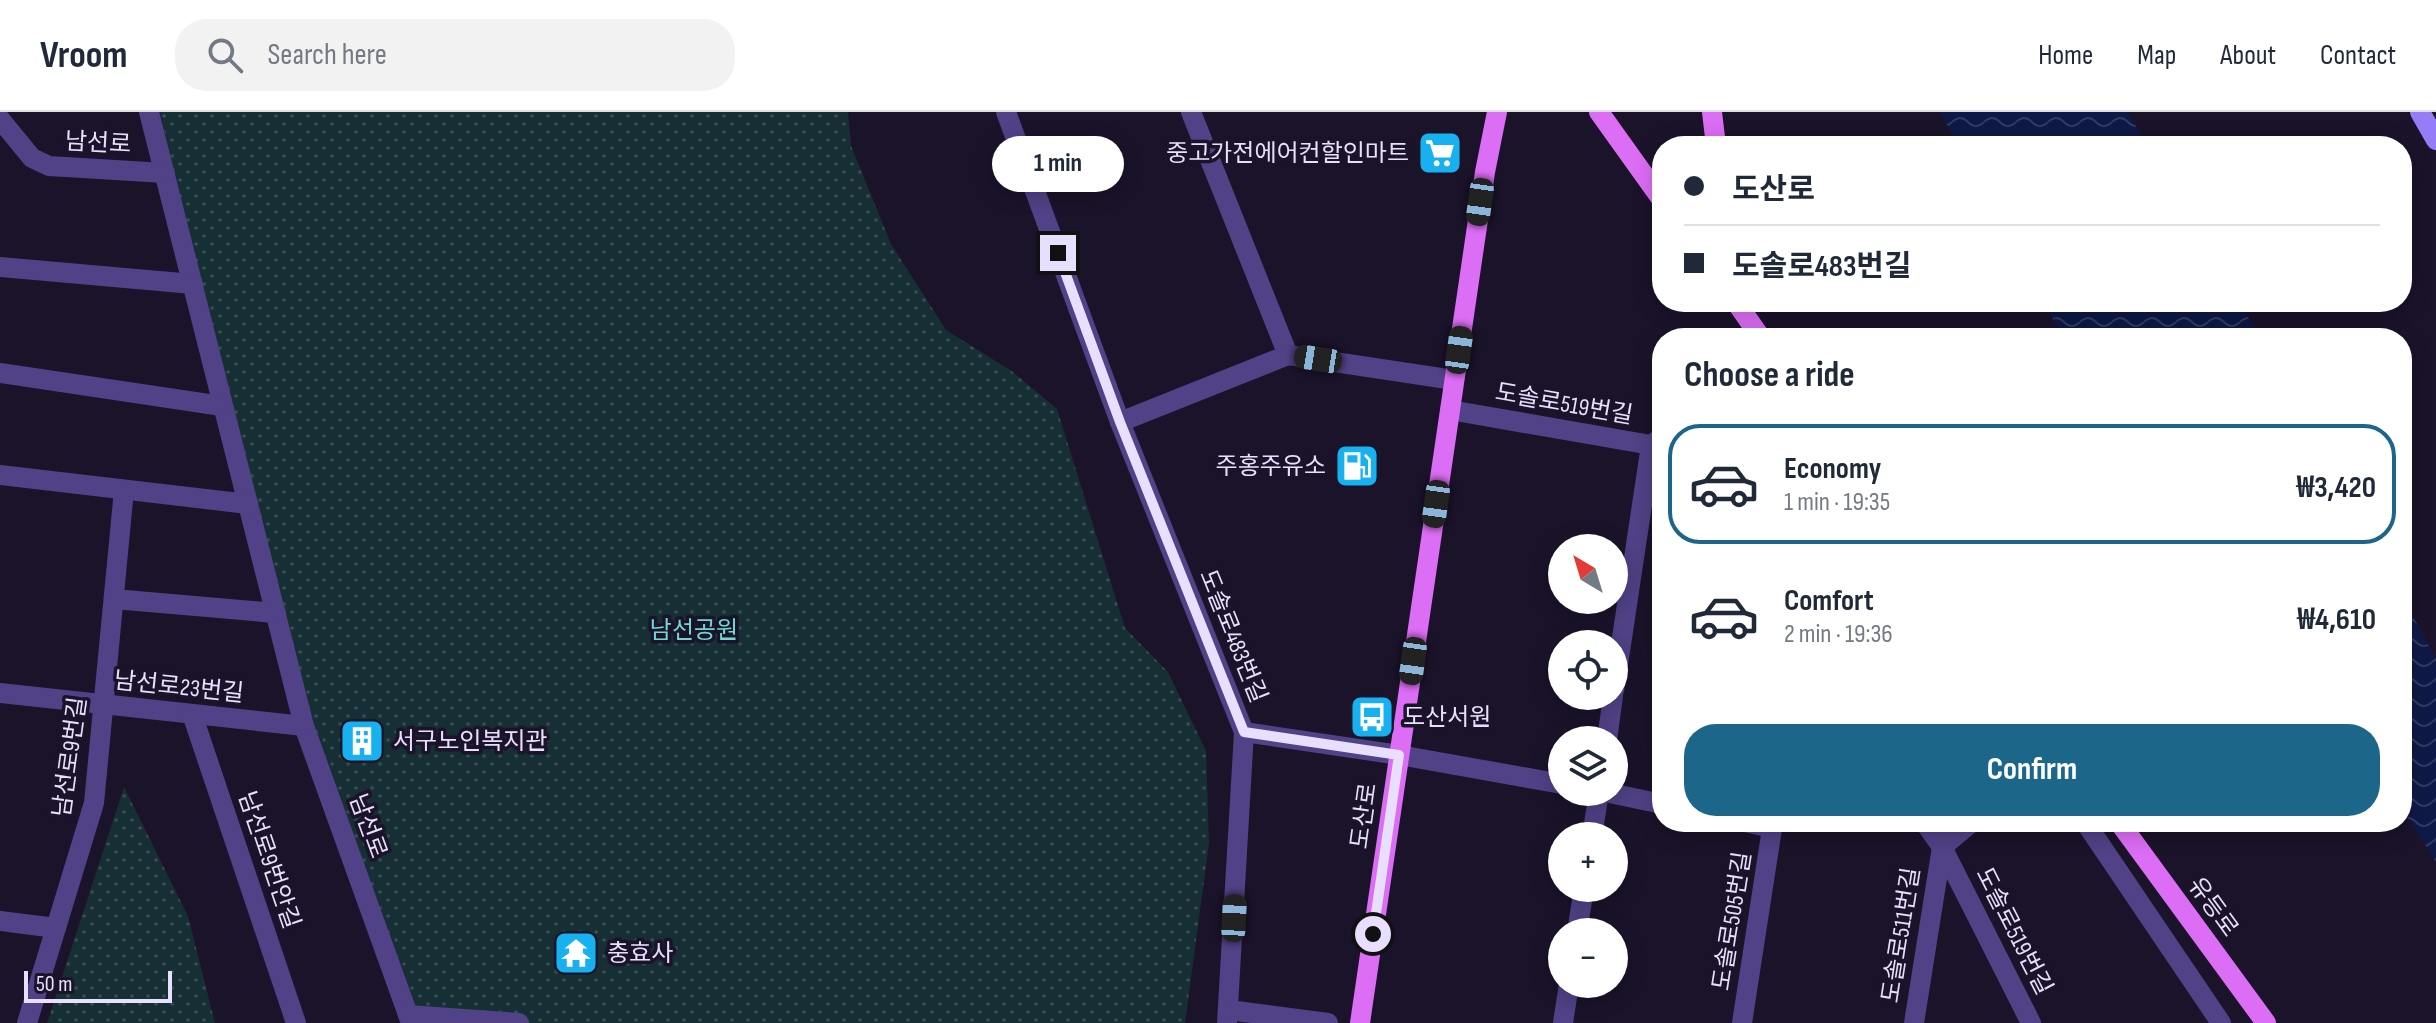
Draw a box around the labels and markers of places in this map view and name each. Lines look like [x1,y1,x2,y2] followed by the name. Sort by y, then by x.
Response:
[1416,129,1464,177] supermarket icon: 중고가전에어컨할인마트
[1166,139,1409,168] place label: 중고가전에어컨할인마트
[1333,442,1381,490] fuel station icon: 주홍주유소
[1216,452,1326,481] place label: 주홍주유소
[1348,693,1396,741] bus stop icon: 도산서원
[1403,703,1491,732] place label: 도산서원
[338,717,386,765] building icon: 서구노인복지관
[393,727,548,756] place label: 서구노인복지관
[552,929,600,977] temple icon: 충효사
[607,939,673,968] place label: 충효사

